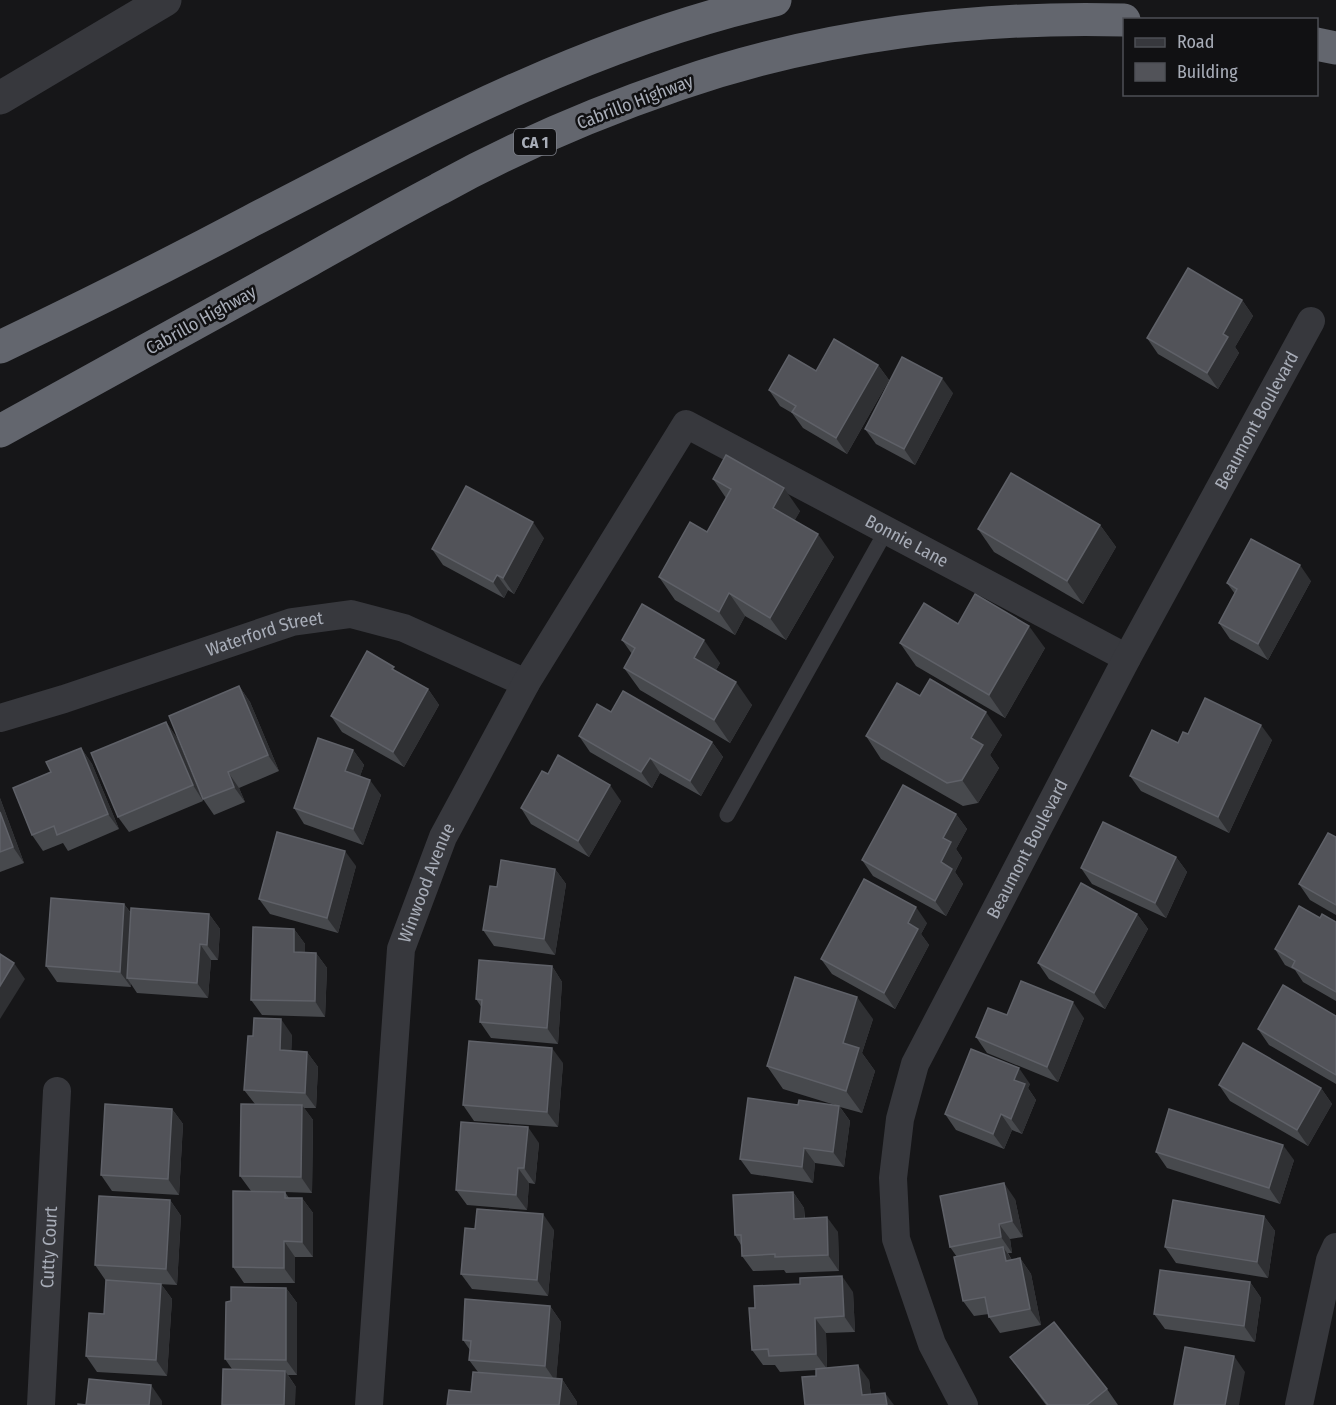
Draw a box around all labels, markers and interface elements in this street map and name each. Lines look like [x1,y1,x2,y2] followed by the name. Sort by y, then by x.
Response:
[1123,18,1318,96] legend
[1177,31,1214,53] text: Road
[1177,61,1238,83] text: Building
[574,70,696,134] street label: Cabrillo Highway
[514,129,556,155] road number: CA 1
[142,281,260,359] street label: Cabrillo Highway
[1210,348,1303,493] street label: Beaumont Boulevard
[861,510,952,572] street label: Bonnie Lane
[203,607,325,661] street label: Waterford Street
[982,776,1073,922] street label: Beaumont Boulevard
[393,819,460,946] street label: Winwood Avenue
[36,1206,62,1289] street label: Cutty Court

